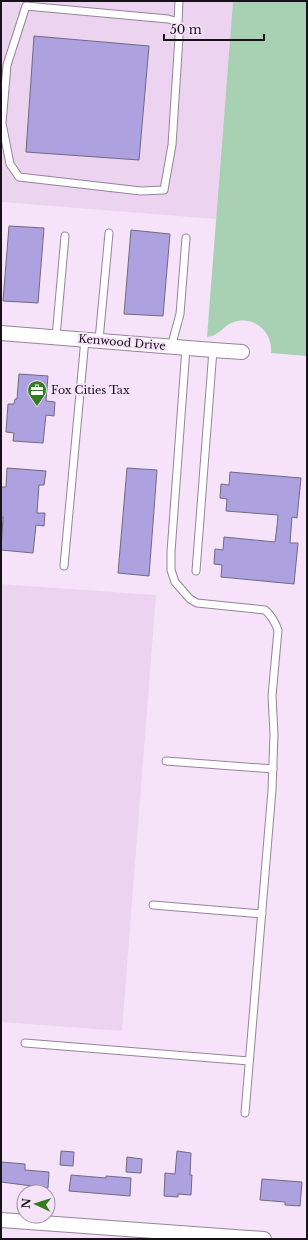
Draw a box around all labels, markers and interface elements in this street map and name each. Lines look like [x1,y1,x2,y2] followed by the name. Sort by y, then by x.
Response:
[164,16,264,42] scale bar
[170,22,202,37] text: 50 m
[78,331,166,353] street label: Kenwood Drive
[26,379,48,407] office icon: Fox Cities Tax
[51,383,130,397] place label: Fox Cities Tax
[16,1184,56,1224] north arrow
[19,1197,33,1209] text: N

